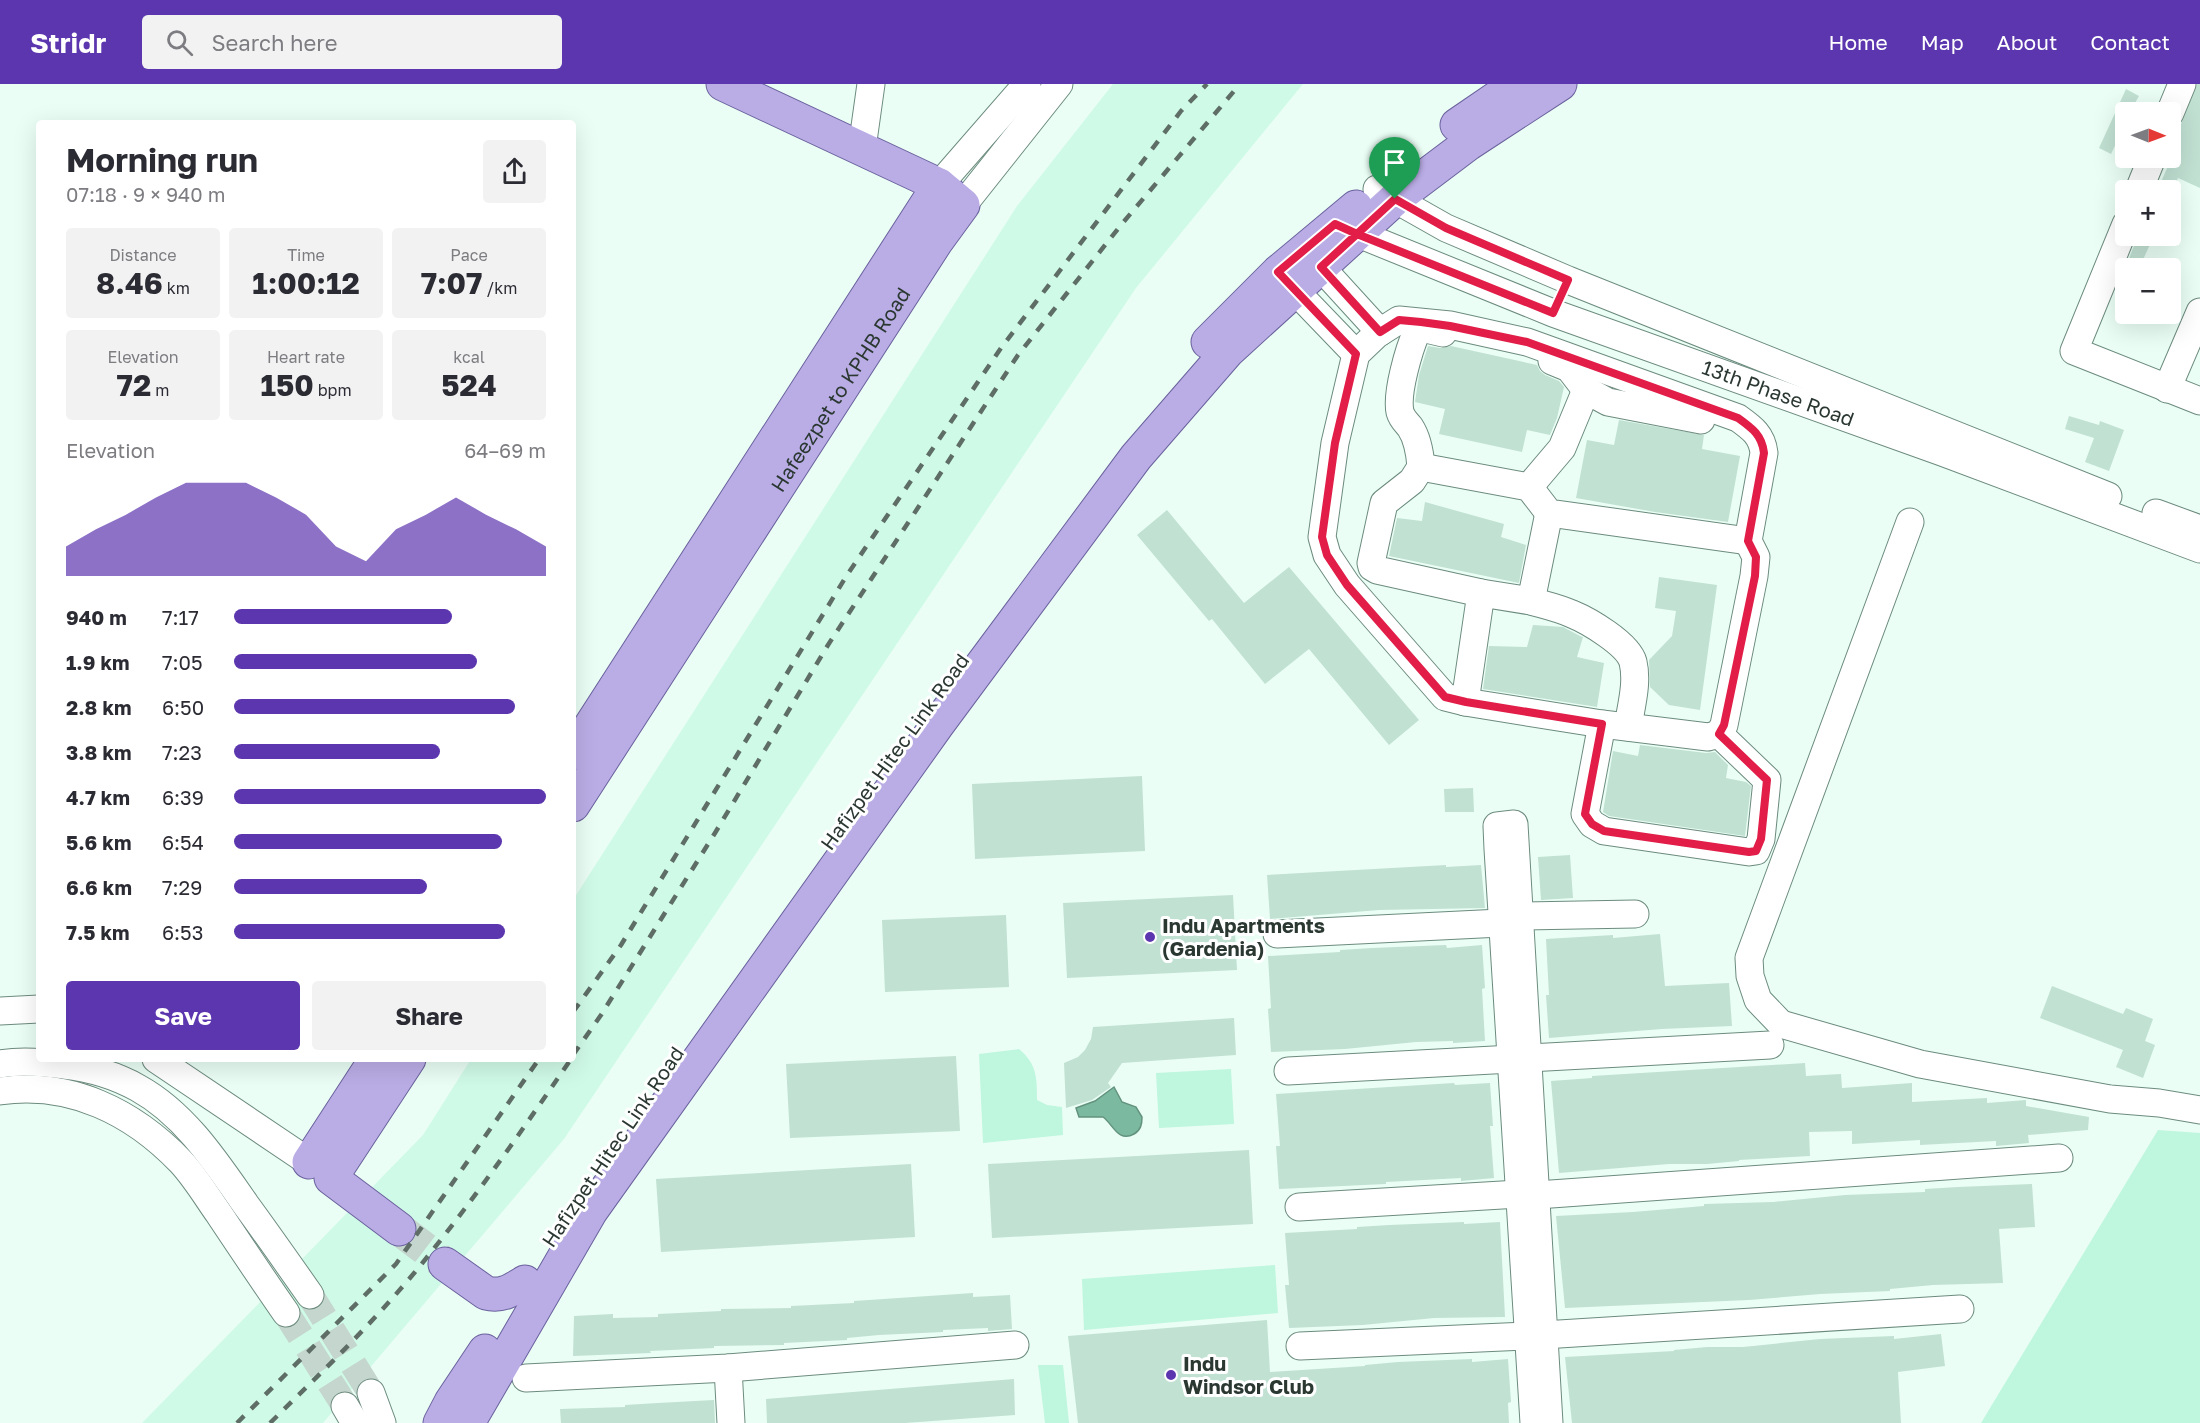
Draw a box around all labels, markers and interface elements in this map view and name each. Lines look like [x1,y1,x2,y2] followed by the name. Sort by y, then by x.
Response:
[142,15,562,69] search box
[30,26,106,59] text: Stridr
[163,26,196,59] icon: search
[211,29,337,56] text: Search here
[1828,29,1888,55] text: Home
[1921,29,1964,55] text: Map
[1997,29,2057,55] text: About
[2090,29,2170,55] text: Contact
[2115,102,2181,168] north arrow
[2115,102,2181,324] map controls
[1369,137,1420,199] pin
[66,140,258,179] text: Morning run
[483,140,546,203] button: share
[1378,146,1411,179] icon: arrive
[2115,180,2181,246] button: +
[66,182,225,206] text: 07:18 · 9 × 940 m
[109,245,177,265] text: Distance
[287,245,325,265] text: Time
[450,245,488,265] text: Pace
[2115,258,2181,324] button: −
[96,265,163,301] text: 8.46
[252,265,360,301] text: 1:00:12
[421,265,482,301] text: 7:07
[163,278,190,298] text: km
[482,278,517,298] text: /km
[765,283,915,496] street label: Hafeezpet to KPHB Road
[107,347,179,367] text: Elevation
[267,347,345,367] text: Heart rate
[453,347,485,367] text: kcal
[1699,354,1858,431] street label: 13th Phase Road
[117,367,151,403] text: 72
[260,367,314,403] text: 150
[441,367,497,403] text: 524
[151,380,169,400] text: m
[314,380,352,400] text: bpm
[66,438,155,462] text: Elevation
[464,438,546,462] text: 64–69 m
[66,605,127,629] text: 940 m
[162,605,199,629] text: 7:17
[815,649,973,854] street label: Hafizpet Hitec Link Road
[66,650,130,674] text: 1.9 km
[162,650,203,674] text: 7:05
[66,695,132,719] text: 2.8 km
[162,695,204,719] text: 6:50
[66,740,132,764] text: 3.8 km
[162,740,202,764] text: 7:23
[66,785,130,809] text: 4.7 km
[162,785,204,809] text: 6:39
[66,830,131,854] text: 5.6 km
[162,830,204,854] text: 6:54
[66,875,132,899] text: 6.6 km
[162,875,202,899] text: 7:29
[1162,913,1325,960] place label: Indu Apartments (Gardenia)
[66,920,130,944] text: 7.5 km
[162,920,203,944] text: 6:53
[1143,930,1157,944] marker: Indu Apartments (Gardenia)
[66,981,300,1050] button: Save
[312,981,546,1050] button: Share
[536,1042,688,1251] street label: Hafizpet Hitec Link Road
[1183,1351,1314,1398] place label: Indu Windsor Club
[1164,1368,1178,1382] marker: Indu Windsor Club

